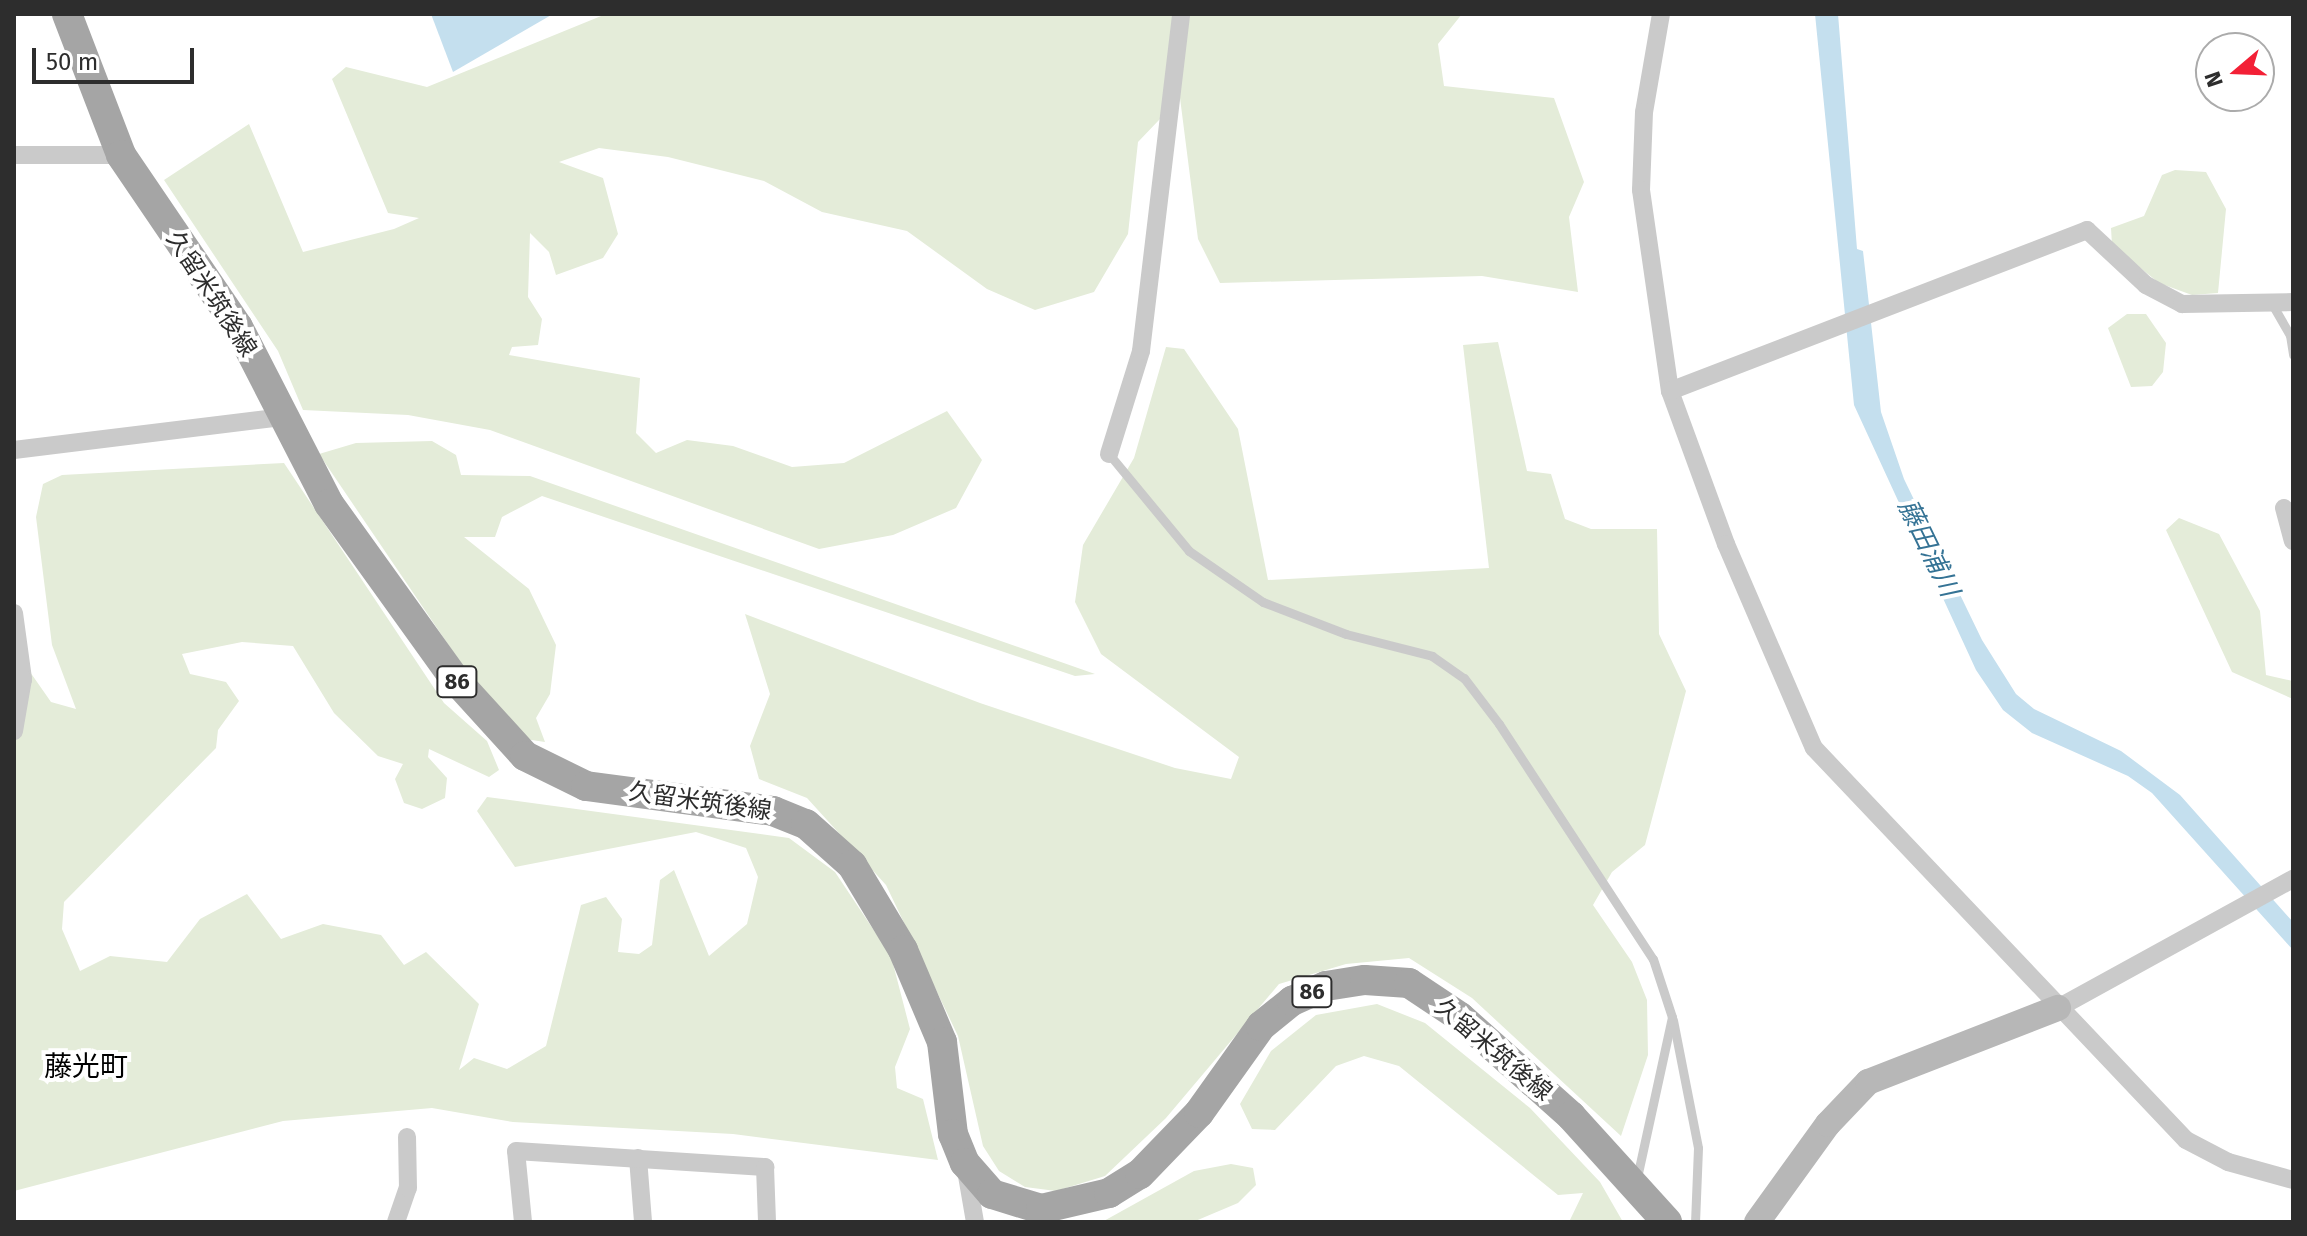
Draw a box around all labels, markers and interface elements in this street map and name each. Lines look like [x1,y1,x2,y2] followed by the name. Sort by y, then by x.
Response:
[36,32,198,82] scale bar
[2195,32,2275,112] north arrow
[46,48,98,76] text: 50 m
[2199,68,2229,91] text: N
[160,226,262,362] street label: 久留米筑後線
[1891,494,1965,602] water label: 藤田浦川
[435,664,479,700] road number: 86
[627,778,773,826] street label: 久留米筑後線
[1290,974,1334,1010] road number: 86
[1429,993,1557,1107] street label: 久留米筑後線
[44,1050,128,1084] district label: 藤光町

